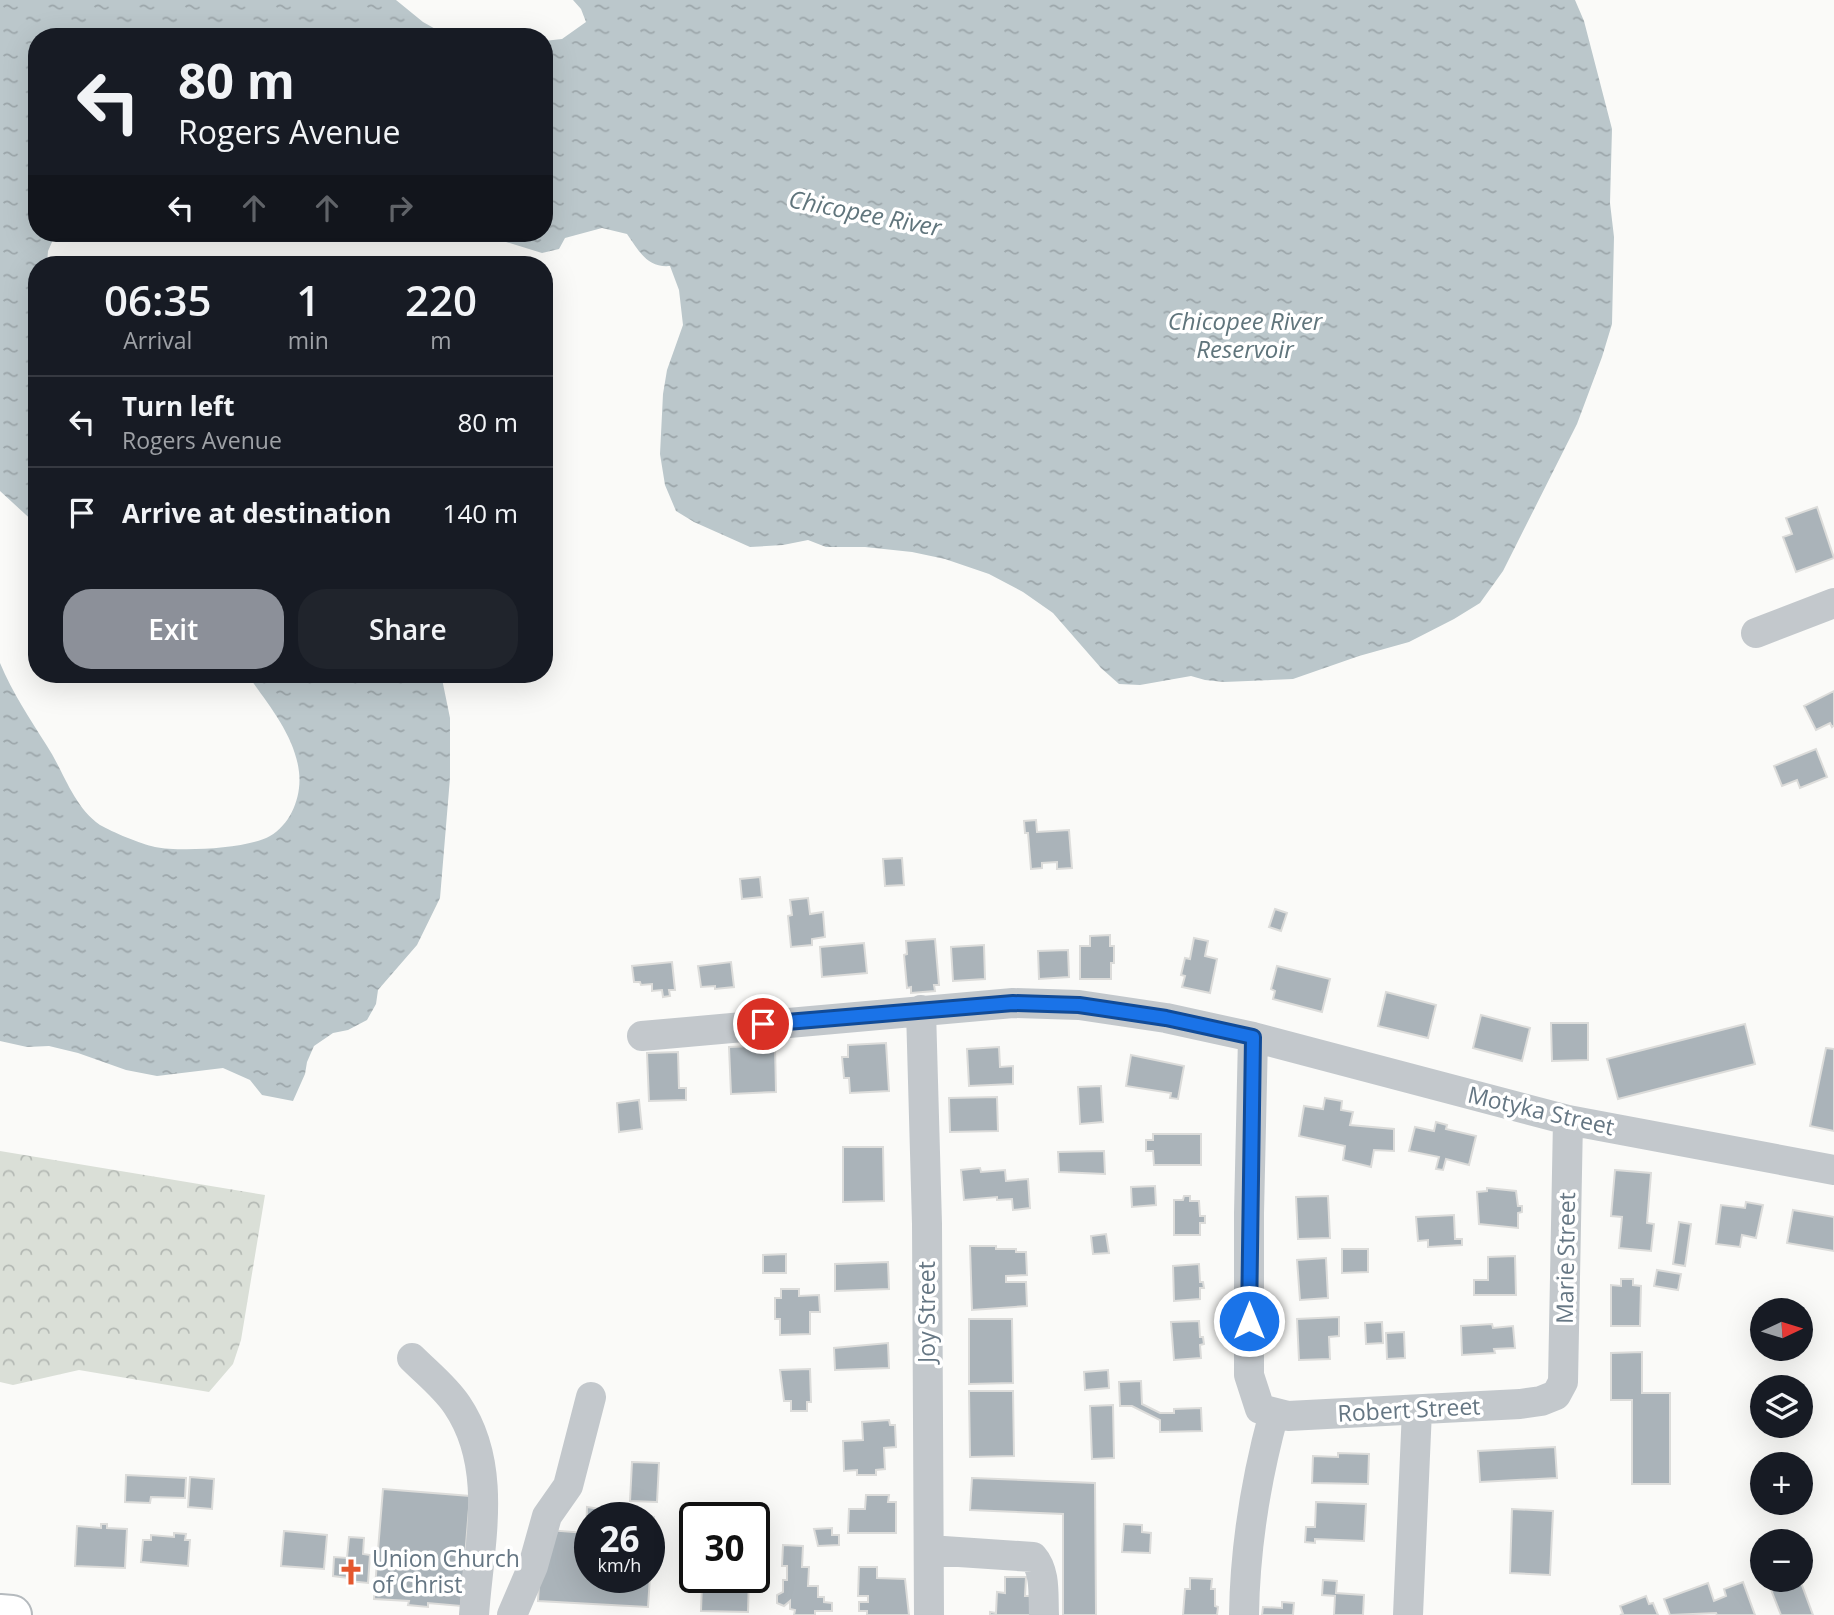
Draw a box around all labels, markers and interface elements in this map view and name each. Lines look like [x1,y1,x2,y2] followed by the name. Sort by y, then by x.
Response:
[178,47,295,113] text: 80 m
[63,56,154,147] icon: left
[178,110,400,153] text: Rogers Avenue
[786,182,946,244] water label: Chicopee River
[162,189,200,227] icon: left
[235,189,273,227] icon: ahead
[308,189,346,227] icon: ahead
[381,189,419,227] icon: right
[104,271,212,328] text: 06:35
[296,271,320,328] text: 1
[405,271,477,328] text: 220
[1168,304,1324,365] water label: Chicopee River Reservoir
[123,324,192,356] text: Arrival
[288,324,329,356] text: min
[430,324,452,356] text: m
[122,388,234,424] text: Turn left
[63,403,101,441] icon: left
[457,404,518,440] text: 80 m
[122,424,282,456] text: Rogers Avenue
[63,494,101,532] icon: arrive
[122,495,391,531] text: Arrive at destination
[443,495,518,531] text: 140 m
[63,589,284,669] button: Exit
[298,589,518,669] button: Share
[733,994,793,1054] pin
[744,1005,782,1043] icon: arrive
[1465,1078,1618,1142] street label: Motyka Street
[1548,1192,1582,1324] street label: Marie Street
[910,1261,942,1365] street label: Joy Street
[1212,1284,1286,1358] position arrow
[1750,1298,1813,1362] north arrow
[1750,1298,1813,1592] map controls
[1750,1375,1813,1438] button: layers
[1337,1389,1481,1429] street label: Robert Street
[1750,1452,1813,1515] button: +
[679,1502,770,1593] speed limit sign: 30
[599,1515,640,1562] text: 26
[1750,1529,1813,1592] button: −
[372,1542,520,1600] place label: Union Church of Christ
[598,1553,641,1577] text: km/h
[336,1557,366,1587] church icon: Union Church of Christ

